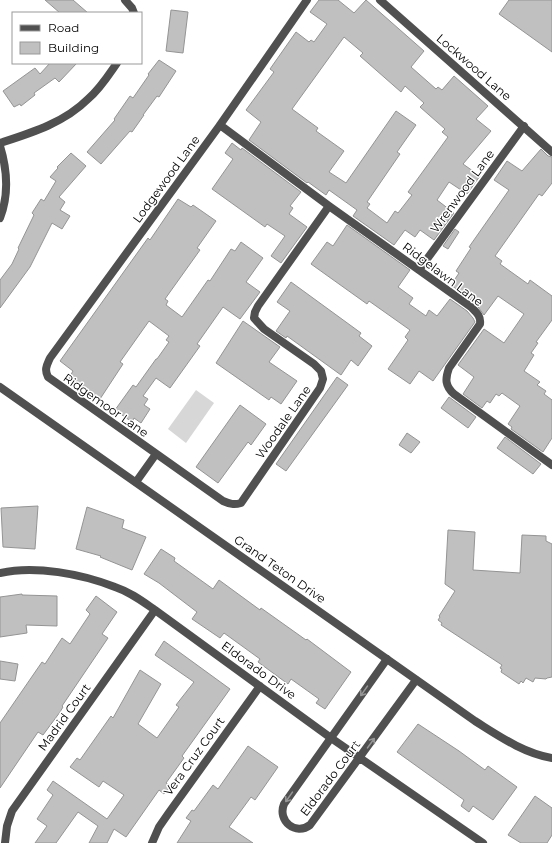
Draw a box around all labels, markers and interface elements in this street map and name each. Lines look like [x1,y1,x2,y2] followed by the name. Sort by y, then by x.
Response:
[12,12,142,64] legend
[48,20,79,35] text: Road
[434,30,514,104] street label: Lockwood Lane
[48,40,99,55] text: Building
[129,132,203,226] street label: Lodgewood Lane
[427,147,497,235] street label: Wrenwood Lane
[400,239,486,309] street label: Ridgelawn Lane
[60,370,152,440] street label: Ridgemoor Lane
[252,382,314,462] street label: Woodale Lane
[231,532,329,606] street label: Grand Teton Drive
[219,638,299,702] street label: Eldorado Drive
[35,680,94,754] street label: Madrid Court
[360,685,368,696] one-way arrow
[160,714,228,798] street label: Vera Cruz Court
[297,737,363,819] street label: Eldorado Court
[367,738,375,749] one-way arrow
[285,791,293,802] one-way arrow

